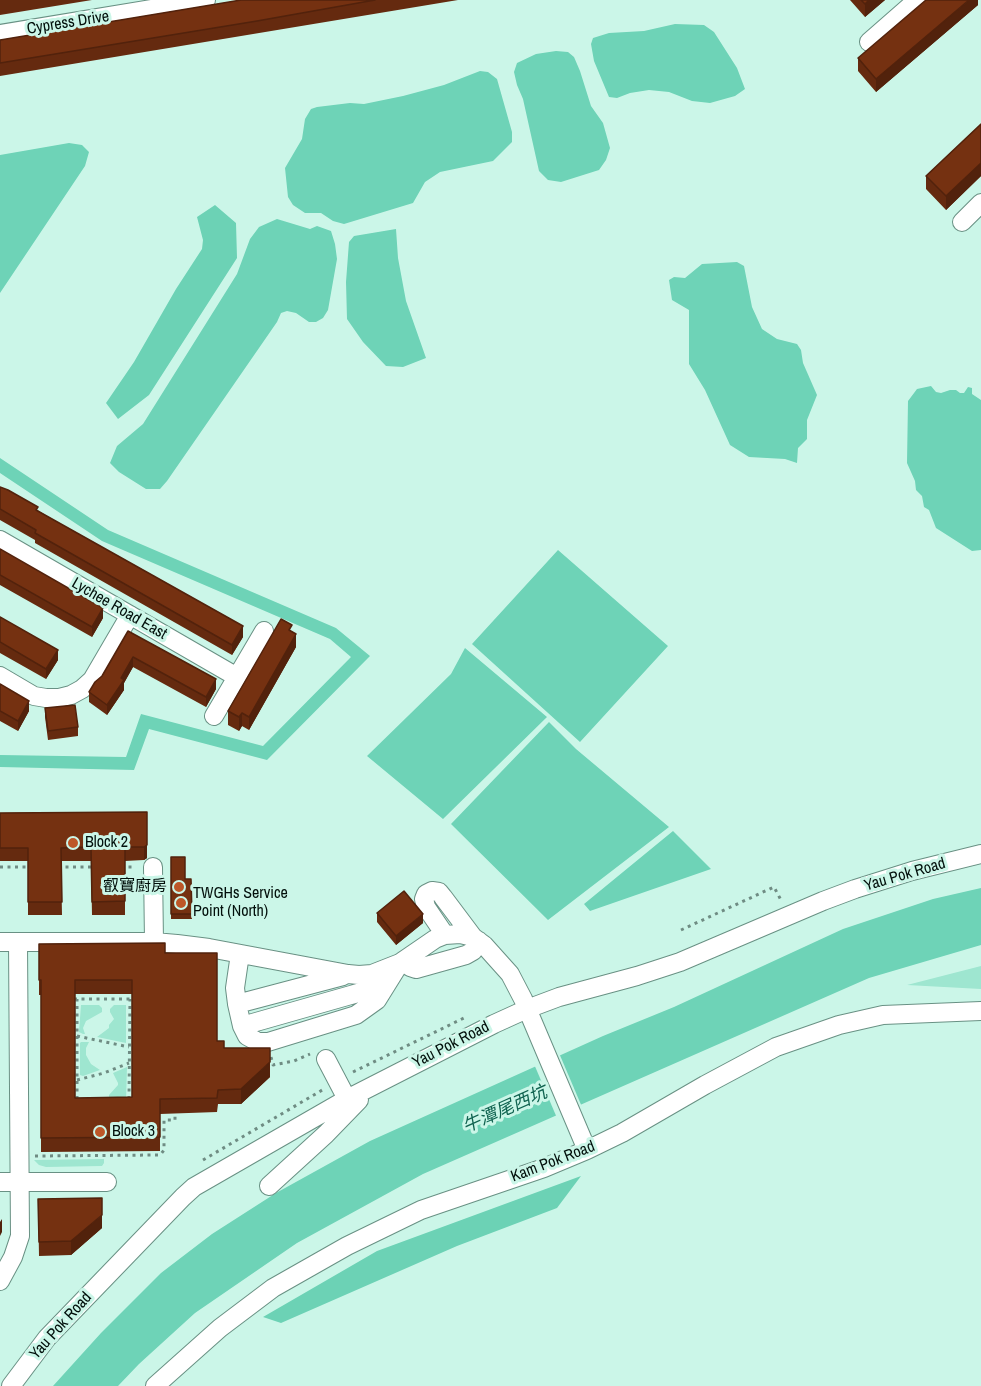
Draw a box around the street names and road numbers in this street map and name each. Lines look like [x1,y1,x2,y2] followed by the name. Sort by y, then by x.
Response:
[25,7,111,39] street label: Cypress Drive
[68,574,170,644] street label: Lychee Road East
[862,854,948,896] street label: Yau Pok Road
[409,1017,493,1073] street label: Yau Pok Road
[508,1137,598,1187] street label: Kam Pok Road
[26,1288,96,1364] street label: Yau Pok Road

